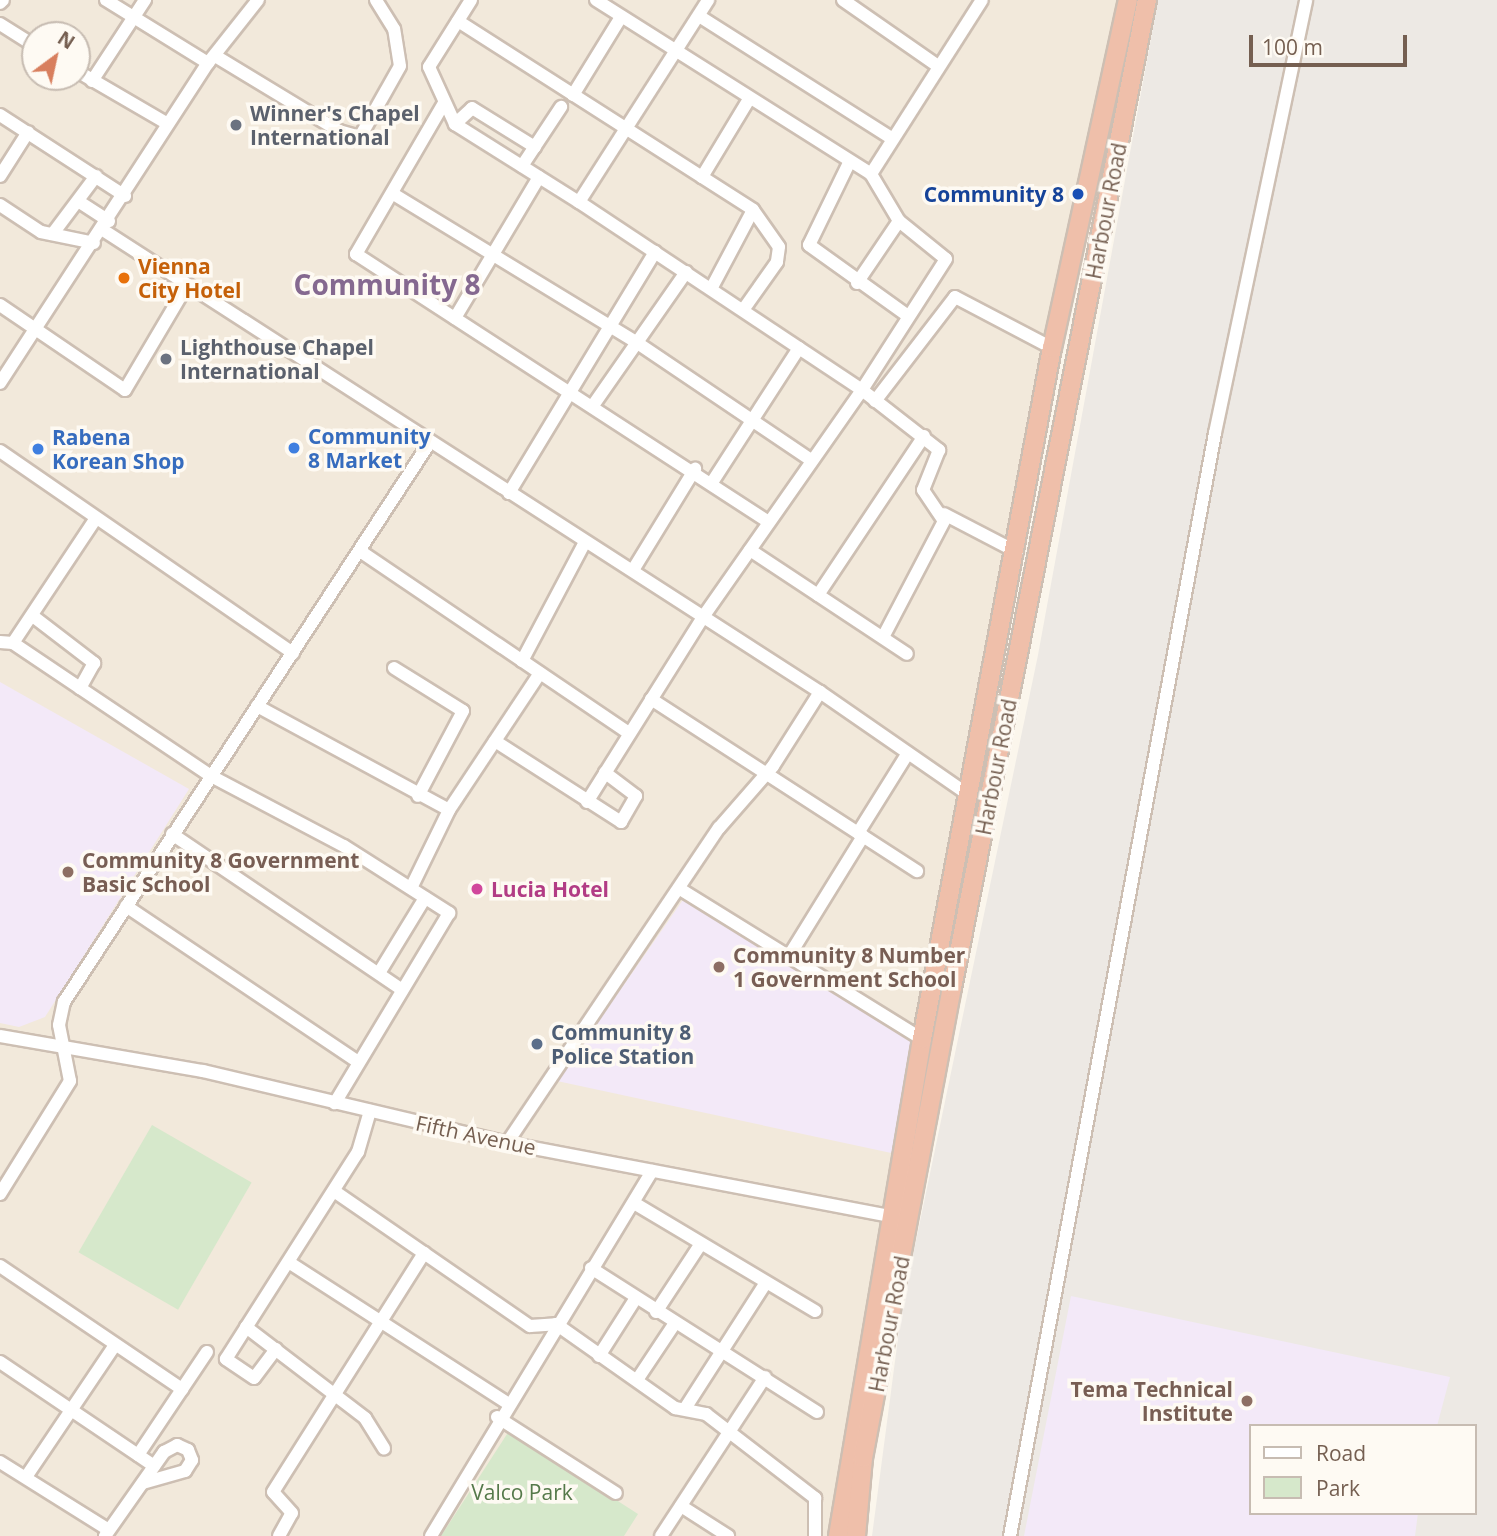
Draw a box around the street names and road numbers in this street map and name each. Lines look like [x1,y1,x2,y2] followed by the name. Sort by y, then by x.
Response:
[1080,141,1132,281] street label: Harbour Road
[970,697,1022,837] street label: Harbour Road
[414,1110,538,1160] street label: Fifth Avenue
[863,1254,915,1394] street label: Harbour Road

